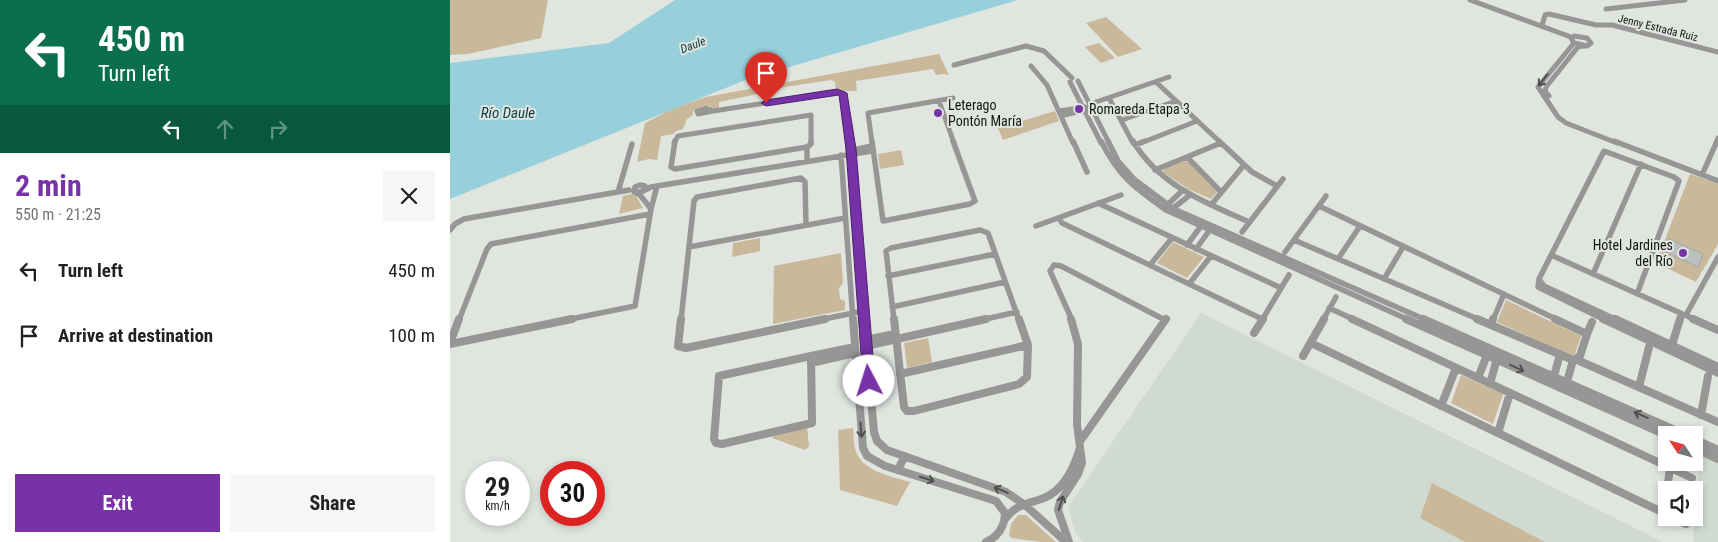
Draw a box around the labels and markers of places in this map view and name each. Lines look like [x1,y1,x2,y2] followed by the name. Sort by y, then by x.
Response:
[745,52,787,103] pin
[948,97,1022,129] place label: Leterago Pontón María
[1089,101,1190,117] place label: Romareda Etapa 3
[1073,103,1085,115] marker: Romareda Etapa 3
[932,107,944,119] marker: Leterago Pontón María
[1593,237,1673,269] place label: Hotel Jardines del Río
[1677,247,1689,259] marker: Hotel Jardines del Río

